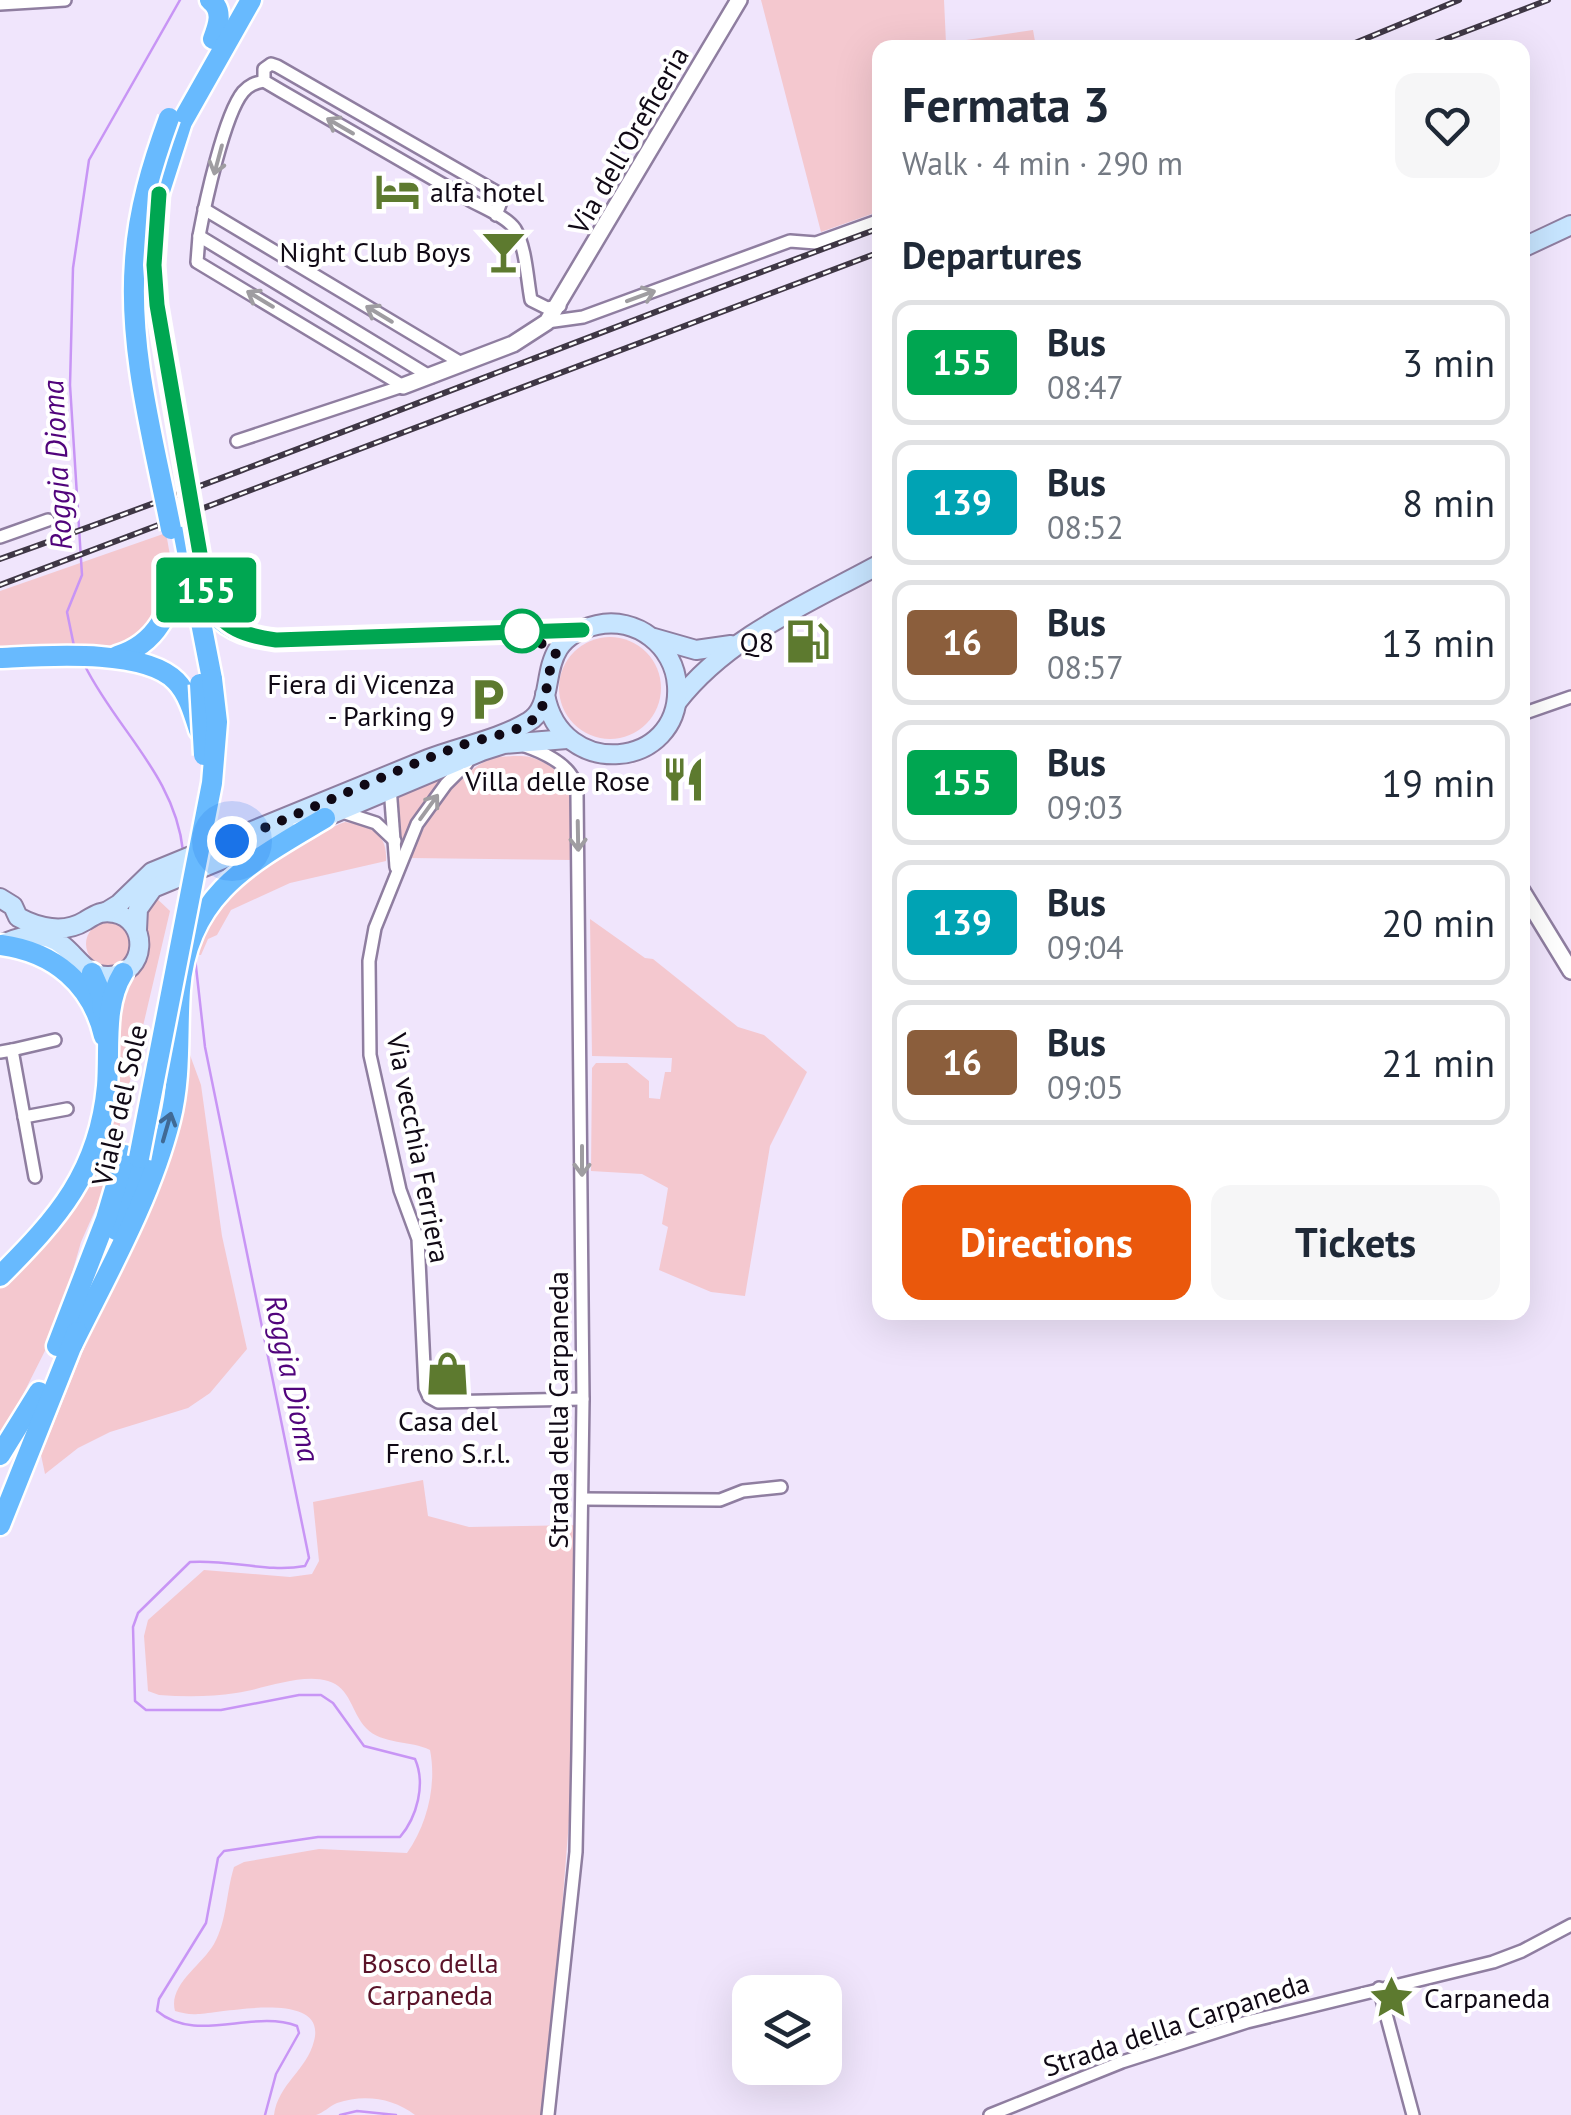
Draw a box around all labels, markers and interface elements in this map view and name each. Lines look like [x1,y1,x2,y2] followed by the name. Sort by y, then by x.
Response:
[559,40,697,241] street label: Via dell'Oreficeria
[902,73,1110,135] text: Fermata 3
[1395,73,1500,178] button: heart
[326,115,356,135] one-way arrow
[902,142,1183,184] text: Walk · 4 min · 290 m
[208,144,226,175] one-way arrow
[373,167,421,215] hotel icon: alfa hotel
[430,173,544,210] place label: alfa hotel
[480,227,528,275] bar icon: Night Club Boys
[902,230,1082,279] text: Departures
[280,233,471,270] place label: Night Club Boys
[624,286,655,304] one-way arrow
[246,289,275,309] one-way arrow
[365,304,394,324] one-way arrow
[1047,317,1106,366] text: Bus
[1402,338,1495,387] text: 3 min
[932,339,992,385] text: 155
[1047,366,1124,408] text: 08:47
[32,379,80,551] water label: Roggia Dioma
[1047,457,1106,506] text: Bus
[1402,478,1495,527] text: 8 min
[932,479,992,525] text: 139
[1047,506,1124,548] text: 08:52
[148,558,264,622] line badge: 155
[176,567,236,613] text: 155
[1047,597,1106,646] text: Bus
[501,610,543,652] unlabelled marker
[783,617,831,665] fuel station icon: Q8
[1382,618,1495,667] text: 13 min
[942,619,982,665] text: 16
[740,623,774,660] place label: Q8
[1047,646,1124,688] text: 08:57
[267,665,455,734] place label: Fiera di Vicenza - Parking 9
[464,675,512,723] parking icon: Fiera di Vicenza - Parking 9
[1047,737,1106,786] text: Bus
[659,756,707,804] restaurant icon: Villa delle Rose
[1382,758,1495,807] text: 19 min
[932,759,992,805] text: 155
[464,762,650,799] place label: Villa delle Rose
[1047,786,1124,828] text: 09:03
[418,794,439,821] one-way arrow
[207,816,257,866] your location
[568,820,588,852] one-way arrow
[1047,877,1106,926] text: Bus
[1382,898,1495,947] text: 20 min
[932,899,992,945] text: 139
[1047,926,1124,968] text: 09:04
[1047,1017,1106,1066] text: Bus
[82,1021,156,1190] street label: Viale del Sole
[378,1029,459,1266] street label: Via vecchia Ferriera
[1382,1038,1495,1087] text: 21 min
[942,1039,982,1085] text: 16
[1047,1066,1124,1108] text: 09:05
[159,1112,177,1144] one-way arrow
[572,1144,592,1177] one-way arrow
[902,1185,1191,1300] button: Directions
[1211,1185,1500,1300] button: Tickets
[539,1271,576,1549] street label: Strada della Carpaneda
[256,1291,330,1466] water label: Roggia Dioma
[424,1350,472,1398] shop icon: Casa del Freno S.r.l.
[386,1402,510,1471] place label: Casa del Freno S.r.l.
[361,1944,499,2013] park label: Bosco della Carpaneda
[1038,1964,1314,2084] street label: Strada della Carpaneda
[1367,1973,1415,2021] place icon: Carpaneda
[732,1975,842,2085] map controls
[732,1975,842,2085] button: layers
[1424,1979,1550,2016] place label: Carpaneda

